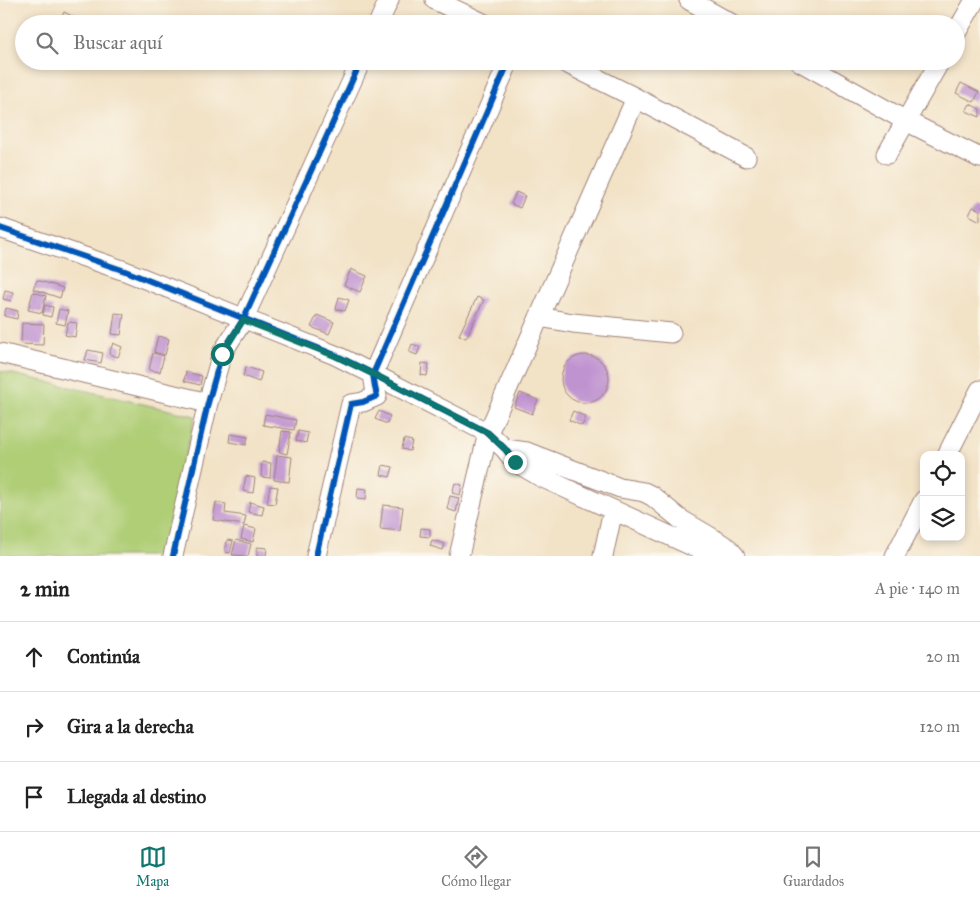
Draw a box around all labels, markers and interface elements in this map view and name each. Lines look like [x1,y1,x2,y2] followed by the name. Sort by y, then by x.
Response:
[15,15,965,70] search box
[33,29,61,57] icon: search
[73,31,162,54] text: Buscar aquí
[211,343,234,366] route start
[504,451,527,474] route end
[920,451,965,541] map controls
[920,451,965,496] button: locate
[920,496,965,541] button: layers
[20,576,70,602] text: 2 min
[875,579,960,598] text: A pie · 140 m
[20,643,48,671] icon: ahead
[67,645,140,668] text: Continúa
[926,647,960,666] text: 20 m
[20,713,48,741] icon: right
[67,715,194,738] text: Gira a la derecha
[920,717,960,736] text: 120 m
[20,783,48,811] icon: arrive
[67,785,206,808] text: Llegada al destino
[136,843,169,890] tab: Mapa
[441,843,511,890] tab: Cómo llegar
[783,843,844,890] tab: Guardados

